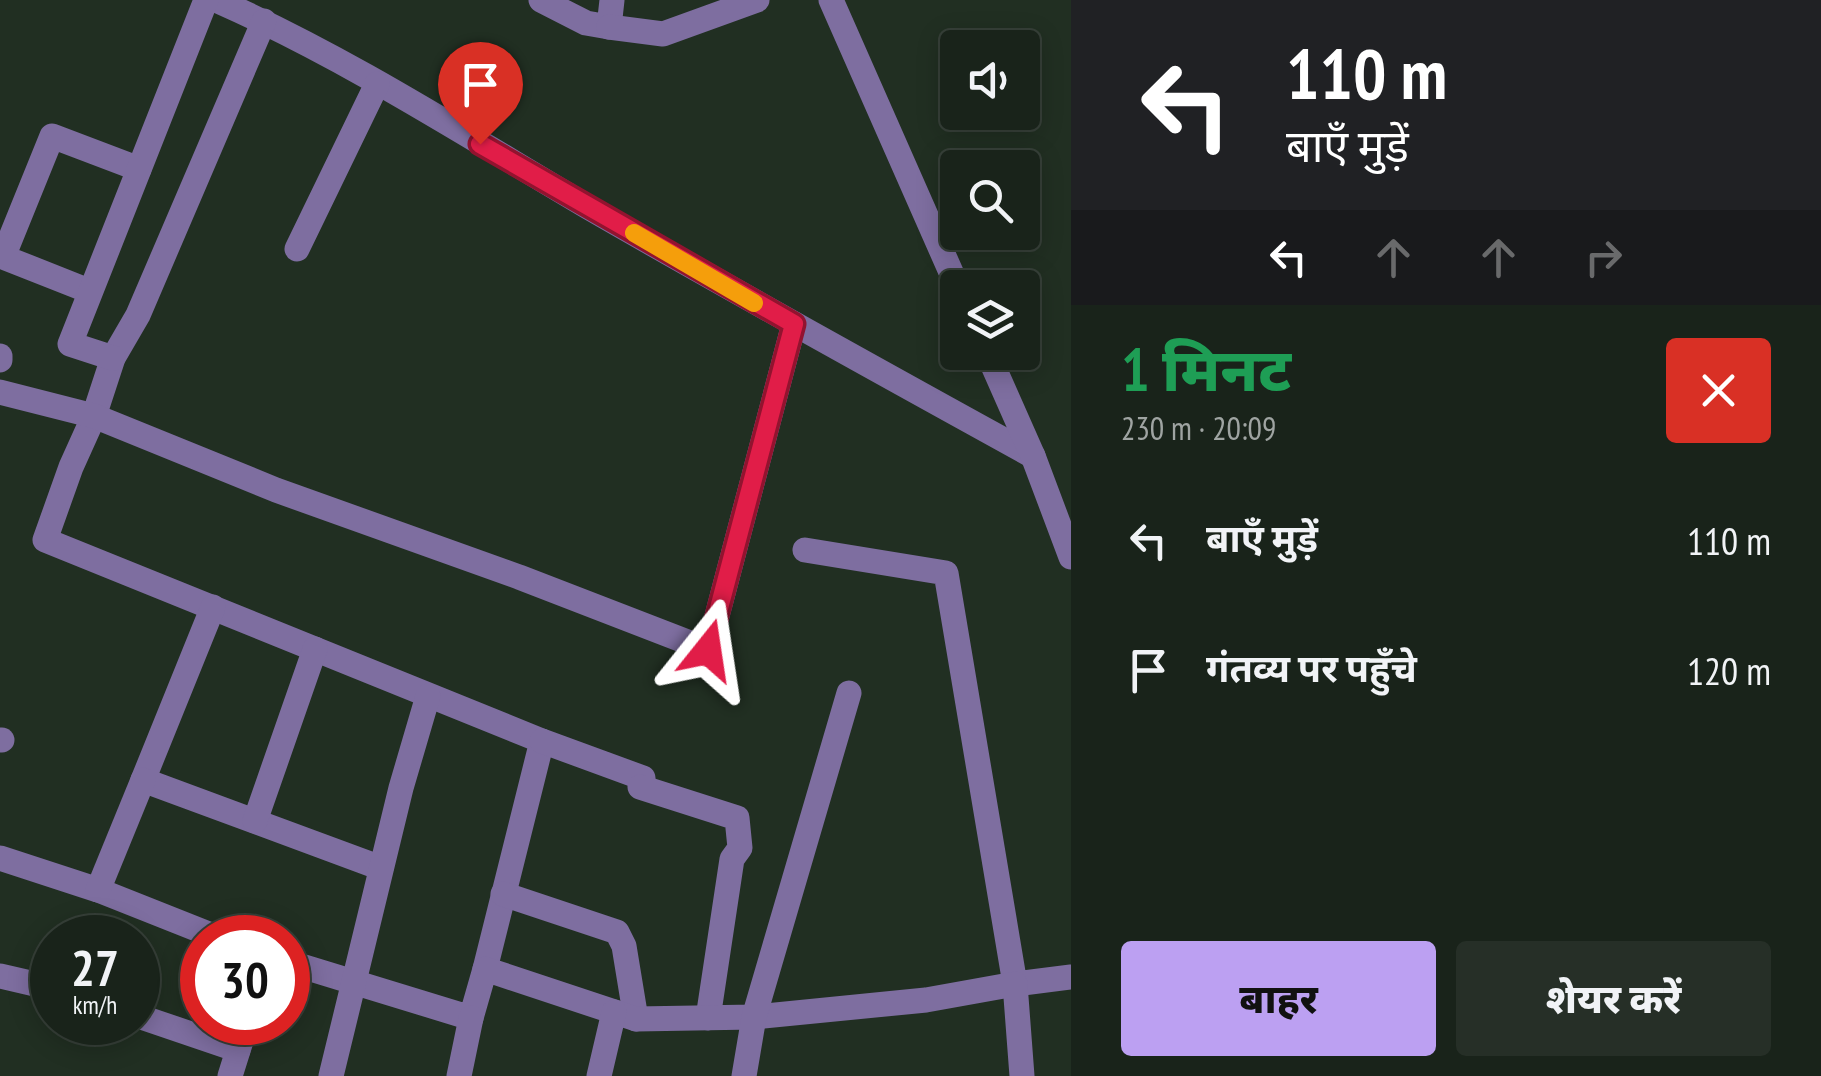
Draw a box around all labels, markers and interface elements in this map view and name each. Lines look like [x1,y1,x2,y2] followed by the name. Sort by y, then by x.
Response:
[1286,28,1447,118] text: 110 m
[940,30,1040,370] map controls
[940,30,1040,130] button: sound
[1121,40,1251,170] icon: left
[438,42,523,145] pin
[453,57,508,112] icon: arrive
[1286,116,1409,174] text: बाएँ मुड़ें
[940,150,1040,250] button: search
[1261,230,1316,285] icon: left
[1366,230,1421,285] icon: ahead
[1471,230,1526,285] icon: ahead
[1576,230,1631,285] icon: right
[940,270,1040,370] button: layers
[1121,330,1291,408] text: 1 मिनट
[1666,338,1771,443] button: close
[1121,407,1276,449] text: 230 m · 20:09
[1121,513,1176,568] icon: left
[1206,513,1318,562] text: बाएँ मुड़ें
[1687,516,1771,565] text: 110 m
[656,598,760,702] position arrow
[1121,643,1176,698] icon: arrive
[1206,643,1417,692] text: गंतव्य पर पहुँचे
[1687,646,1771,695] text: 120 m
[180,915,310,1045] speed limit sign: 30
[71,935,119,1000] text: 27
[1121,941,1436,1056] button: बाहर
[1456,941,1771,1056] button: शेयर करें
[73,989,117,1021] text: km/h

